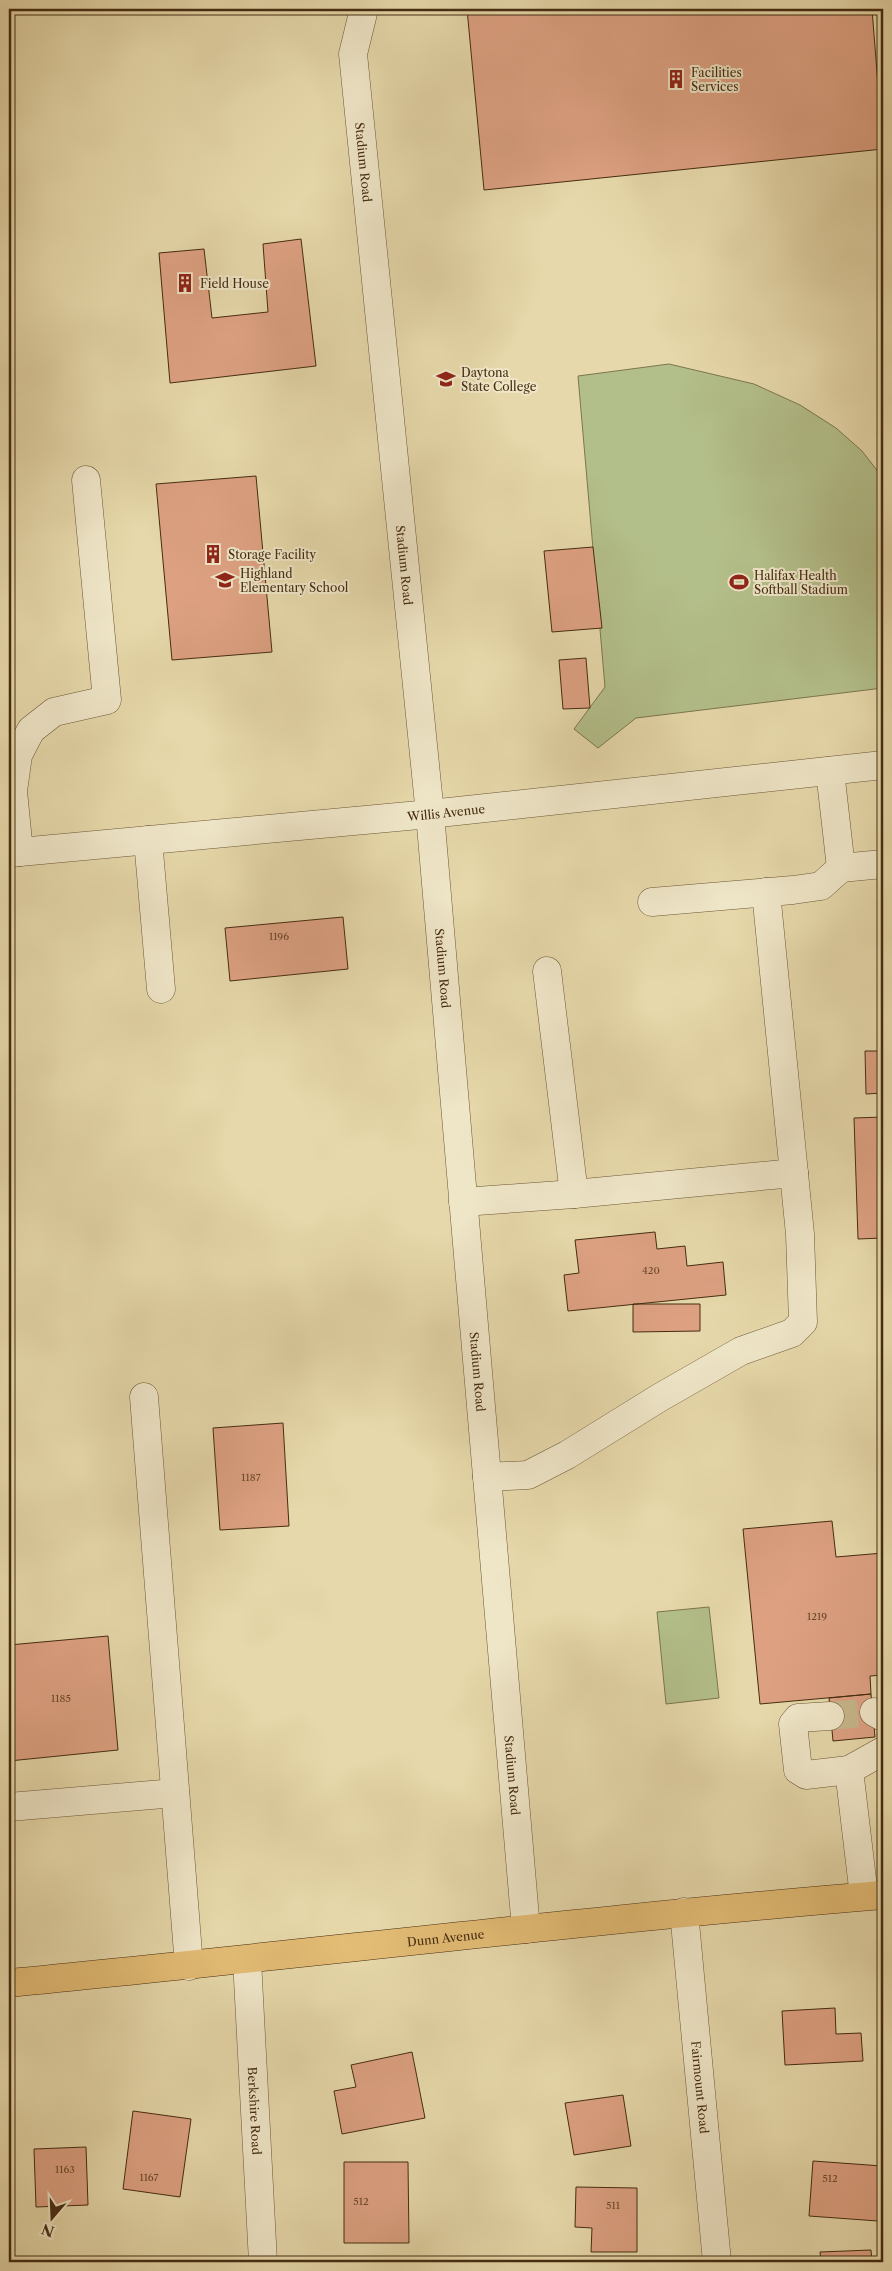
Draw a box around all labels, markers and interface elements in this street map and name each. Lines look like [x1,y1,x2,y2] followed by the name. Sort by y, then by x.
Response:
[691,65,742,94] place label: Facilities Services
[665,68,687,90] building icon: Facilities Services
[352,121,376,203] street label: Stadium Road
[174,272,196,294] building icon: Field House
[200,276,269,291] place label: Field House
[461,365,537,394] place label: Daytona State College
[435,368,457,390] school or university icon: Daytona State College
[393,524,416,606] street label: Stadium Road
[202,543,224,565] building icon: Storage Facility
[228,547,316,562] place label: Storage Facility
[240,566,349,595] place label: Highland Elementary School
[754,568,848,597] place label: Halifax Health Softball Stadium
[214,569,236,591] school or university icon: Highland Elementary School
[728,571,750,593] sports icon: Halifax Health Softball Stadium
[405,801,486,824] street label: Willis Avenue
[432,928,454,1010] street label: Stadium Road
[269,930,289,943] house number: 1196
[642,1264,660,1277] house number: 420
[467,1331,489,1413] street label: Stadium Road
[241,1471,261,1484] house number: 1187
[807,1610,827,1623] house number: 1219
[51,1692,71,1705] house number: 1185
[502,1735,524,1817] street label: Stadium Road
[406,1926,485,1949] street label: Dunn Avenue
[689,2040,712,2135] street label: Fairmount Road
[245,2066,265,2156] street label: Berkshire Road
[55,2163,75,2176] house number: 1163
[139,2171,159,2184] house number: 1167
[822,2172,838,2185] house number: 512
[28,2194,78,2244] north arrow
[353,2195,369,2208] house number: 512
[606,2199,621,2212] house number: 511
[39,2220,56,2241] text: N

